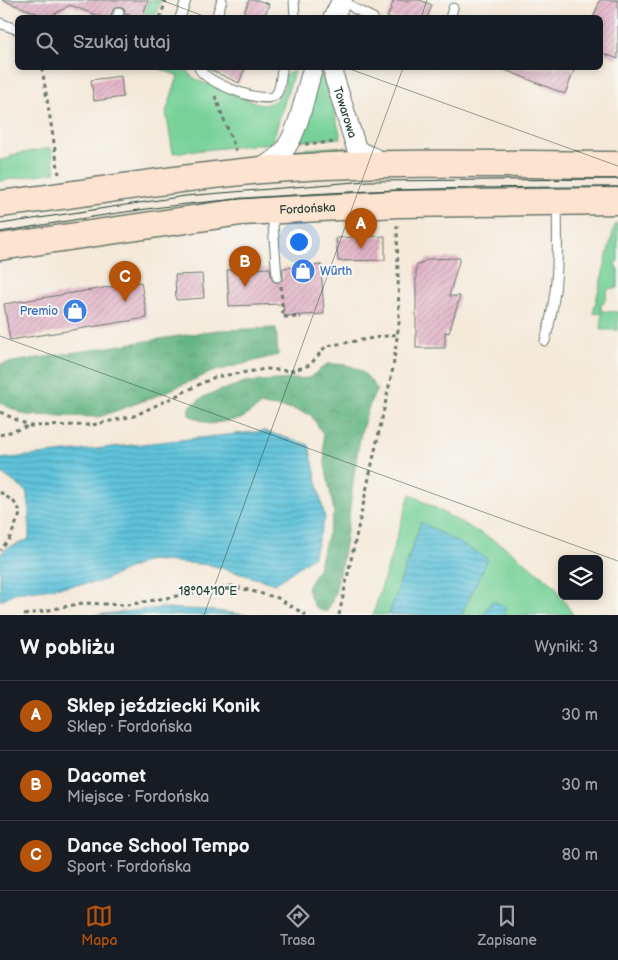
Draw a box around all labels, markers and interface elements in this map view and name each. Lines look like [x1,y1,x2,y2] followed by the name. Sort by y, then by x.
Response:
[15,15,603,70] search box
[33,29,61,57] icon: search
[73,31,170,54] text: Szukaj tutaj
[330,85,360,140] street label: Towarowa
[279,200,336,218] street label: Fordońska
[345,208,377,249] pin: A
[286,229,312,255] your location
[229,246,261,287] pin: B
[290,258,316,284] shop icon: Würth
[109,261,141,302] pin: C
[320,264,353,279] place label: Würth
[62,298,88,324] shop icon: Premio
[20,304,58,319] place label: Premio
[558,555,603,600] map controls
[558,555,603,600] button: layers
[179,584,237,599] text: 18°04'10"E
[20,635,115,660] text: W pobliżu
[535,638,598,657] text: Wyniki: 3
[67,695,260,718] text: Sklep jeździecki Konik
[31,706,41,725] text: A
[561,706,598,725] text: 30 m
[67,718,192,737] text: Sklep · Fordońska
[67,765,146,788] text: Dacomet
[30,776,42,795] text: B
[561,776,598,795] text: 30 m
[67,788,209,807] text: Miejsce · Fordońska
[67,835,250,858] text: Dance School Tempo
[30,846,42,865] text: C
[562,846,598,865] text: 80 m
[67,858,191,877] text: Sport · Fordońska
[81,902,117,949] tab: Mapa
[280,902,315,949] tab: Trasa
[478,902,537,949] tab: Zapisane

